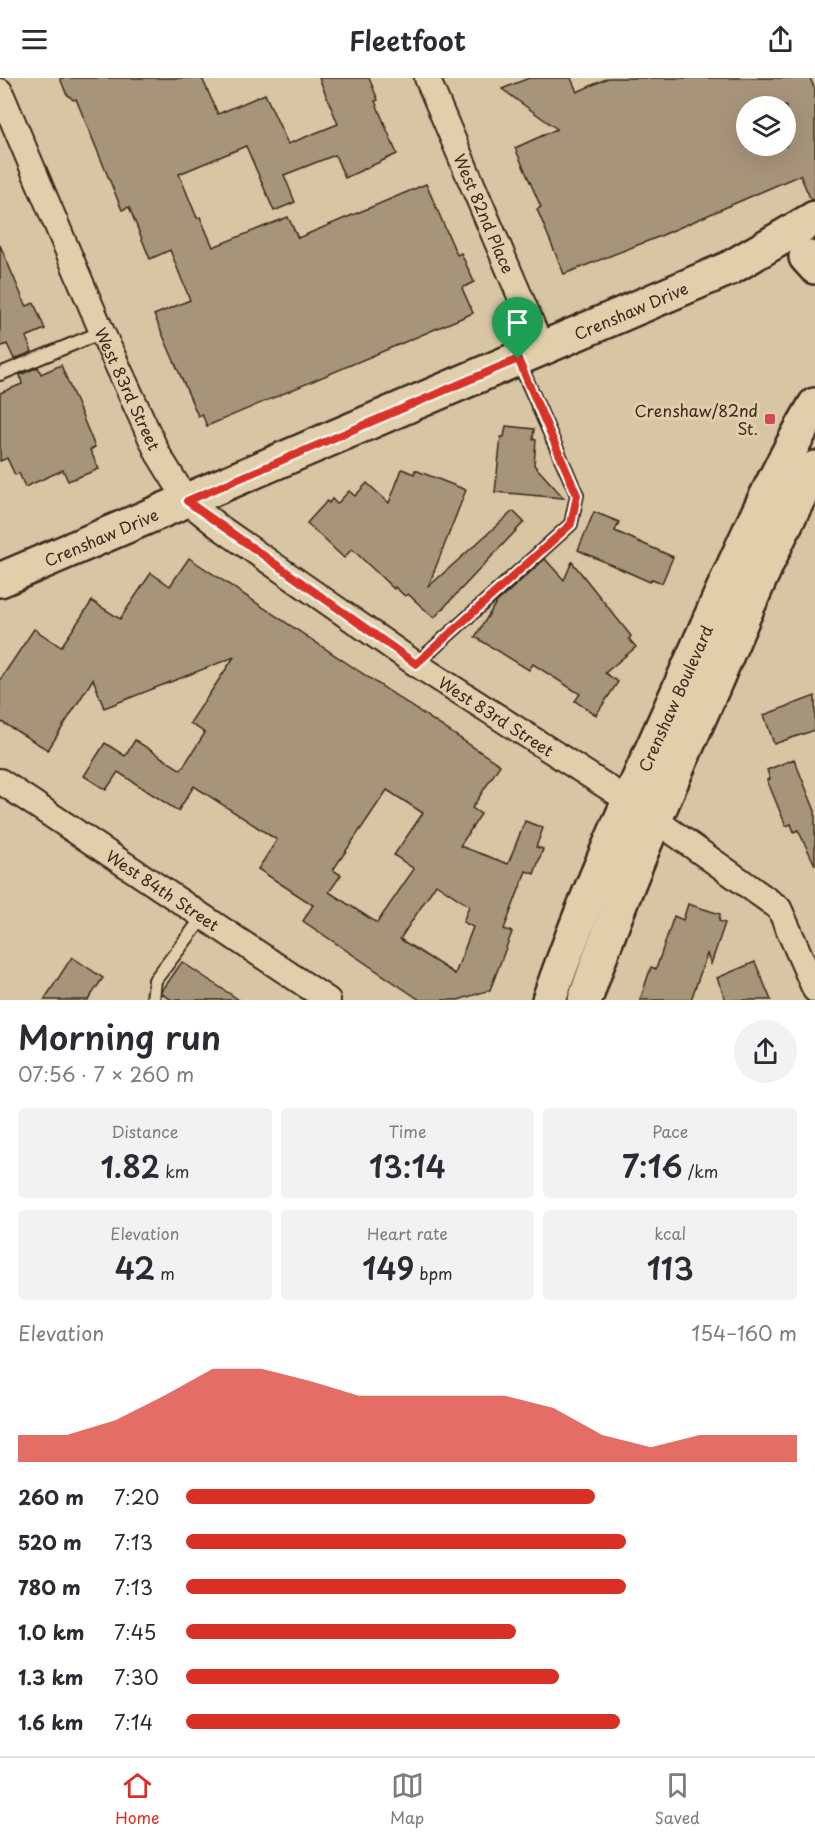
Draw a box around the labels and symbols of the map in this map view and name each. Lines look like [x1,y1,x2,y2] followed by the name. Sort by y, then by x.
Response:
[448,150,521,277] street label: West 82nd Place
[570,275,692,345] street label: Crenshaw Drive
[492,297,543,359] pin
[89,323,167,454] street label: West 83rd Street
[635,398,758,440] place label: Crenshaw/82nd St.
[763,412,777,426] marker: Crenshaw/82nd St.
[40,502,162,572] street label: Crenshaw Drive
[632,621,718,775] street label: Crenshaw Boulevard
[434,670,559,762] street label: West 83rd Street
[102,843,225,937] street label: West 84th Street

